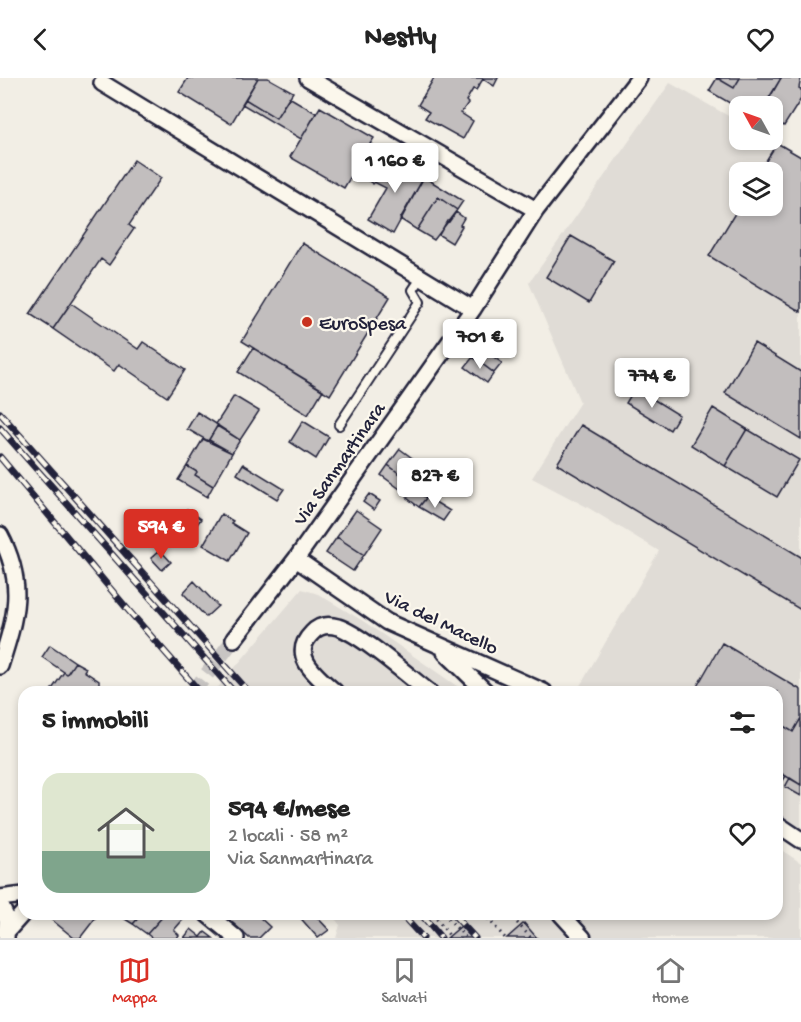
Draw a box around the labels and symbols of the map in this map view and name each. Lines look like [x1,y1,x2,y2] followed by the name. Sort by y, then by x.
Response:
[729,96,783,150] north arrow
[340,143,450,194] pin: 1 160 €
[319,314,407,337] place label: EuroSpesa
[300,315,314,329] marker: EuroSpesa
[438,319,522,370] pin: 701 €
[610,358,694,409] pin: 774 €
[289,398,392,532] street label: Via Sanmartinara
[393,458,477,509] pin: 827 €
[119,509,203,560] pin: 594 €
[379,586,501,662] street label: Via del Macello

